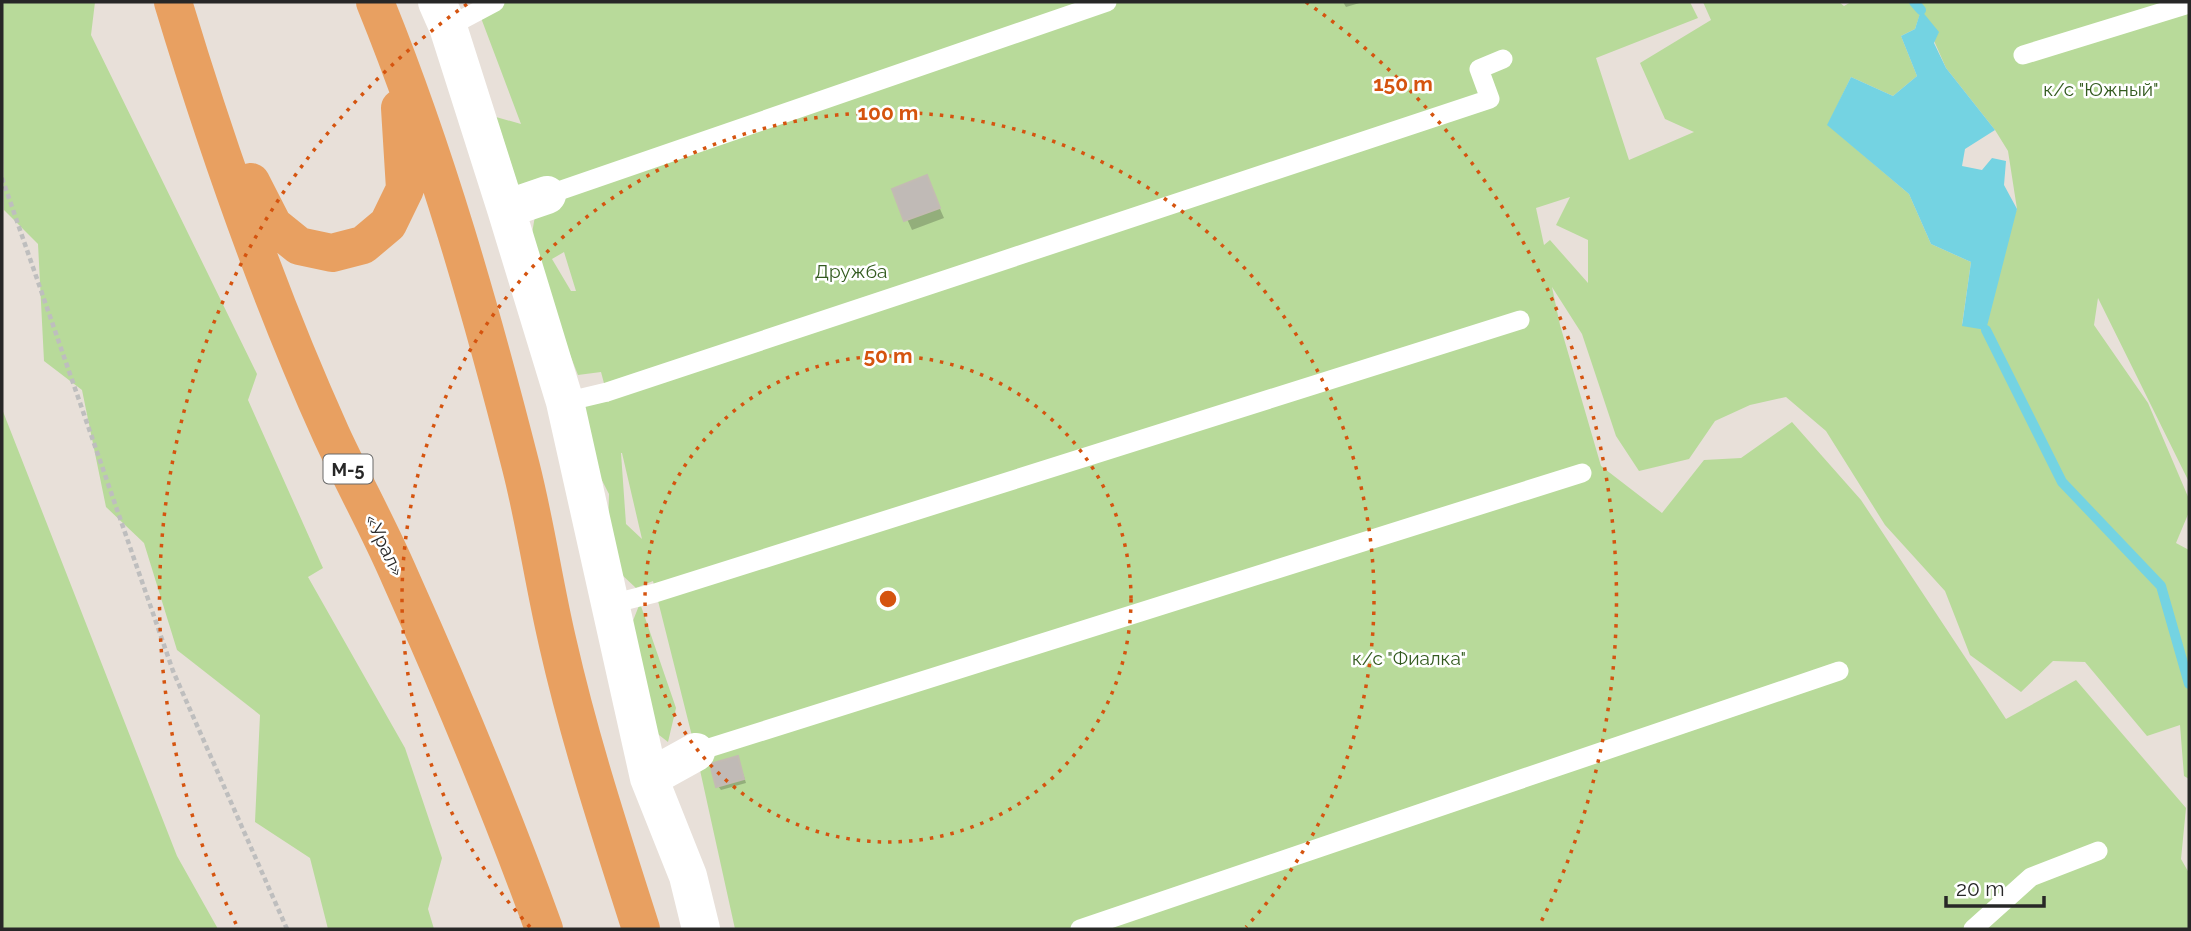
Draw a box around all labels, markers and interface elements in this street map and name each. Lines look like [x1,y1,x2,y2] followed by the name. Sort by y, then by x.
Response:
[1373,71,1433,96] text: 150 m
[2043,78,2159,100] park label: к/с "Южный"
[858,100,918,125] text: 100 m
[815,260,887,282] park label: Дружба
[863,343,913,368] text: 50 m
[324,454,372,484] road number: М-5
[361,510,409,580] street label: «Урал»
[876,587,900,611] centre of rings
[1352,647,1466,669] park label: к/с "Фиалка"
[1946,864,2044,908] scale bar
[1956,876,2004,901] text: 20 m

